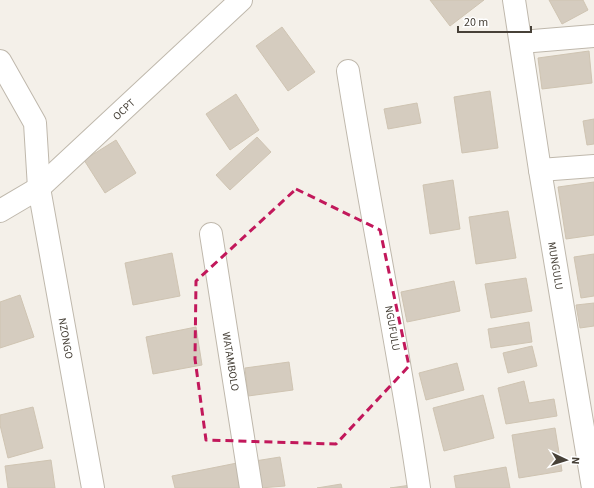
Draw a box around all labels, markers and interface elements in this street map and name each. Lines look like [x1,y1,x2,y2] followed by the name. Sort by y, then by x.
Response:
[458,8,531,34] scale bar
[464,14,488,31] text: 20 m
[109,95,138,123] street label: OCPT
[545,241,567,291] street label: MUNGULU
[381,304,404,352] street label: NGUFULU
[55,317,77,360] street label: NZONGO
[219,331,243,392] street label: WATAMBOLO
[546,440,586,480] north arrow
[568,456,583,465] text: N

